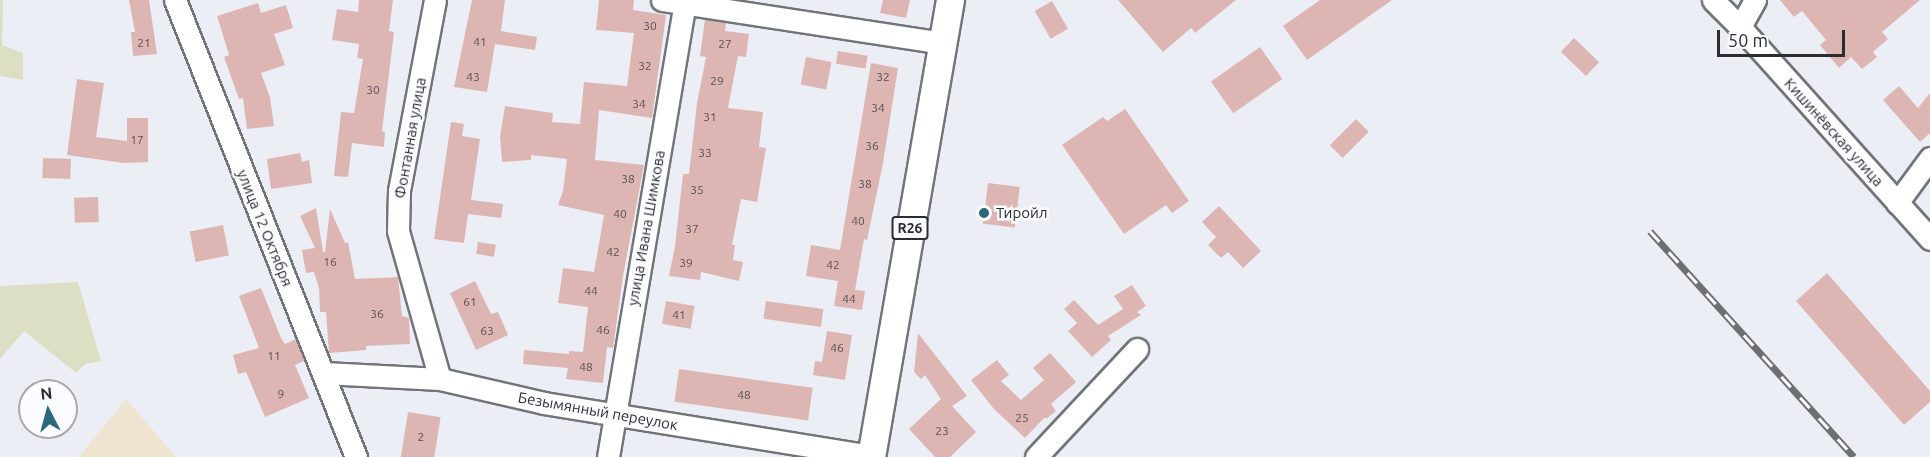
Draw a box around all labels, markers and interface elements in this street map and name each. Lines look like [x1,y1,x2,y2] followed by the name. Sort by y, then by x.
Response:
[1720,18,1848,56] scale bar
[643,19,657,33] house number: 30
[1728,30,1768,50] text: 50 m
[473,35,487,49] house number: 41
[137,36,151,50] house number: 21
[718,37,732,51] house number: 27
[638,59,652,73] house number: 32
[466,70,480,84] house number: 43
[876,70,890,84] house number: 32
[710,74,724,88] house number: 29
[1781,74,1887,190] street label: Кишинёвская улица
[390,76,430,200] street label: Фонтанная улица
[366,83,380,97] house number: 30
[632,97,646,111] house number: 34
[871,101,885,115] house number: 34
[703,110,717,124] house number: 31
[130,133,144,147] house number: 17
[865,139,879,153] house number: 36
[698,146,712,160] house number: 33
[623,149,669,307] street label: улица Ивана Шимкова
[233,167,297,289] street label: улица 12 Октября
[621,172,635,186] house number: 38
[858,177,872,191] house number: 38
[690,183,704,197] house number: 35
[996,204,1048,222] place label: Тиройл
[977,206,991,220] marker: Тиройл
[613,207,627,221] house number: 40
[851,214,865,228] house number: 40
[890,217,930,239] road number: R26
[685,222,699,236] house number: 37
[606,245,620,259] house number: 42
[323,255,337,269] house number: 16
[679,256,693,270] house number: 39
[826,258,840,272] house number: 42
[584,284,598,298] house number: 44
[842,292,856,306] house number: 44
[463,295,477,309] house number: 61
[370,307,384,321] house number: 36
[672,308,686,322] house number: 41
[596,323,610,337] house number: 46
[480,324,494,338] house number: 63
[830,341,844,355] house number: 46
[267,349,281,363] house number: 11
[579,360,593,374] house number: 48
[18,379,78,439] north arrow
[39,384,53,403] text: N
[278,387,284,401] house number: 9
[517,388,679,434] street label: Безымянный переулок
[737,388,751,402] house number: 48
[1015,411,1029,425] house number: 25
[935,424,949,438] house number: 23
[418,430,424,444] house number: 2

